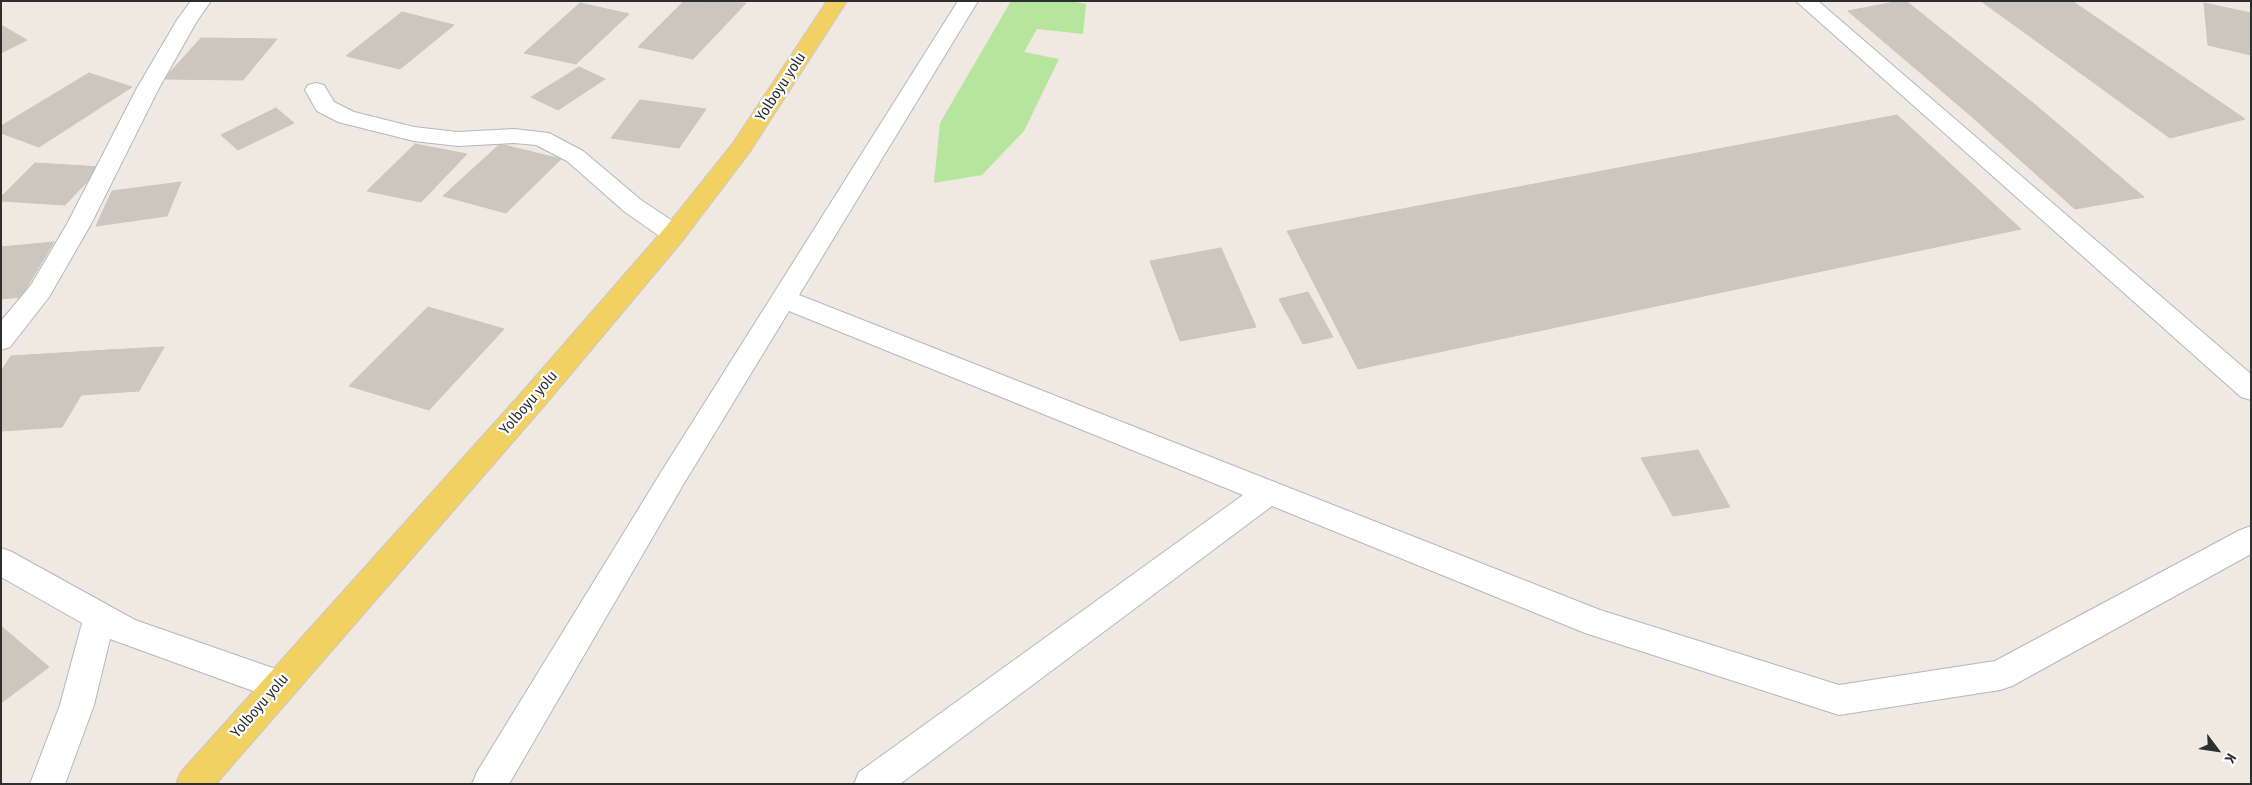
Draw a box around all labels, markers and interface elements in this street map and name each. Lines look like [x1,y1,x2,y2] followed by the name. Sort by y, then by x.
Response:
[752,49,810,125] street label: Yolboyu yolu
[496,367,562,439] street label: Yolboyu yolu
[227,670,293,742] street label: Yolboyu yolu
[2192,725,2242,775] north arrow
[2221,750,2240,766] text: K

